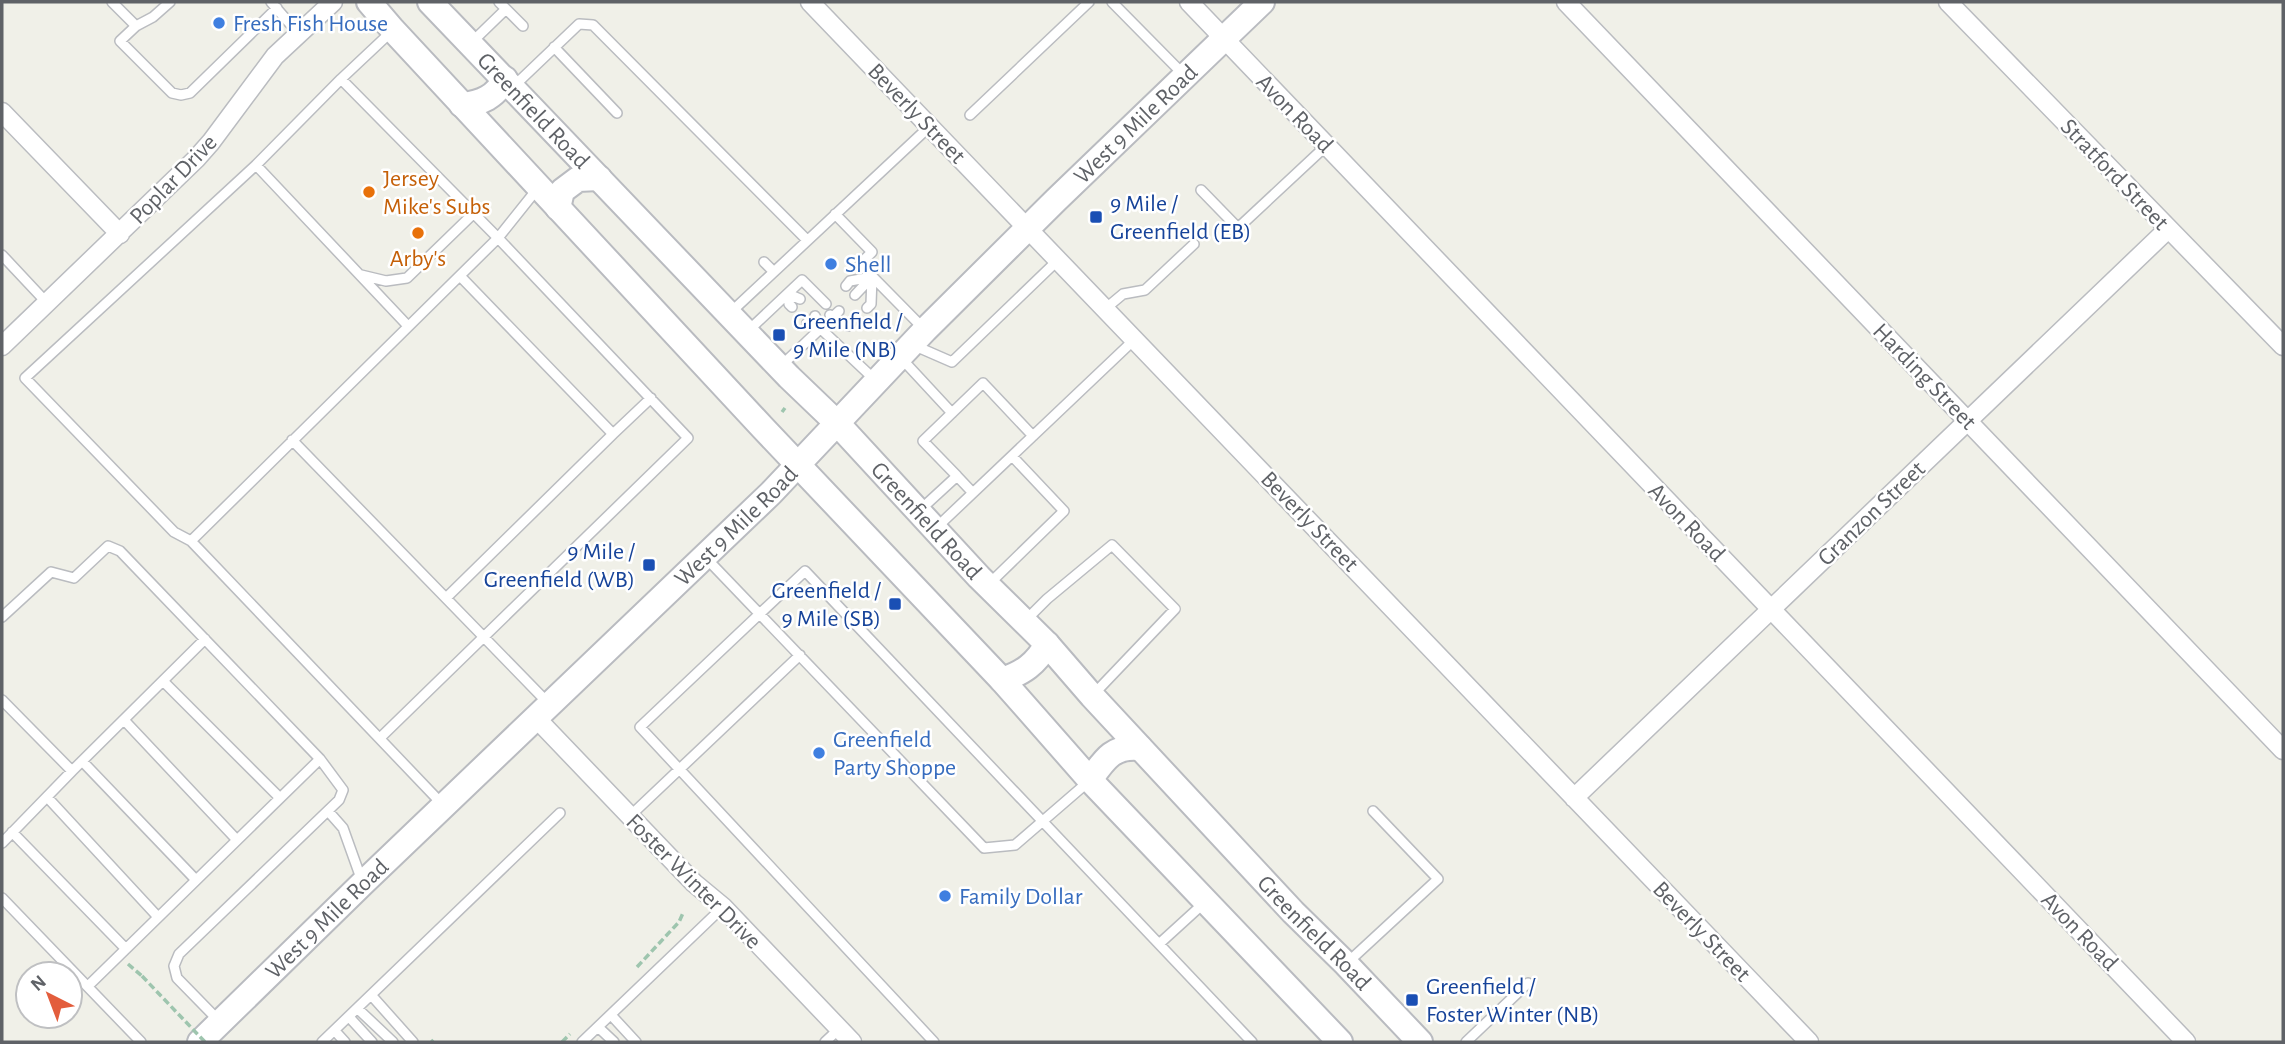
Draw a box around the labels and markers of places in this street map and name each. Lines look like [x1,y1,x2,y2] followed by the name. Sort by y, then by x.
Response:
[233,12,388,36] place label: Fresh Fish House
[211,15,227,31] marker: Fresh Fish House
[383,167,490,219] place label: Jersey Mike's Subs
[361,184,377,200] marker: Jersey Mike's Subs
[1110,192,1251,244] place label: 9 Mile / Greenfield (EB)
[1088,209,1104,225] marker: 9 Mile / Greenfield (EB)
[410,225,426,241] marker: Arby's
[390,247,446,271] place label: Arby's
[845,253,892,277] place label: Shell
[823,256,839,272] marker: Shell
[793,310,903,362] place label: Greenfield / 9 Mile (NB)
[771,327,787,343] marker: Greenfield / 9 Mile (NB)
[484,540,635,592] place label: 9 Mile / Greenfield (WB)
[641,557,657,573] marker: 9 Mile / Greenfield (WB)
[771,579,881,631] place label: Greenfield / 9 Mile (SB)
[887,596,903,612] marker: Greenfield / 9 Mile (SB)
[833,728,956,780] place label: Greenfield Party Shoppe
[811,745,827,761] marker: Greenfield Party Shoppe
[959,885,1083,909] place label: Family Dollar
[937,888,953,904] marker: Family Dollar
[1426,975,1600,1027] place label: Greenfield / Foster Winter (NB)
[1404,992,1420,1008] marker: Greenfield / Foster Winter (NB)

